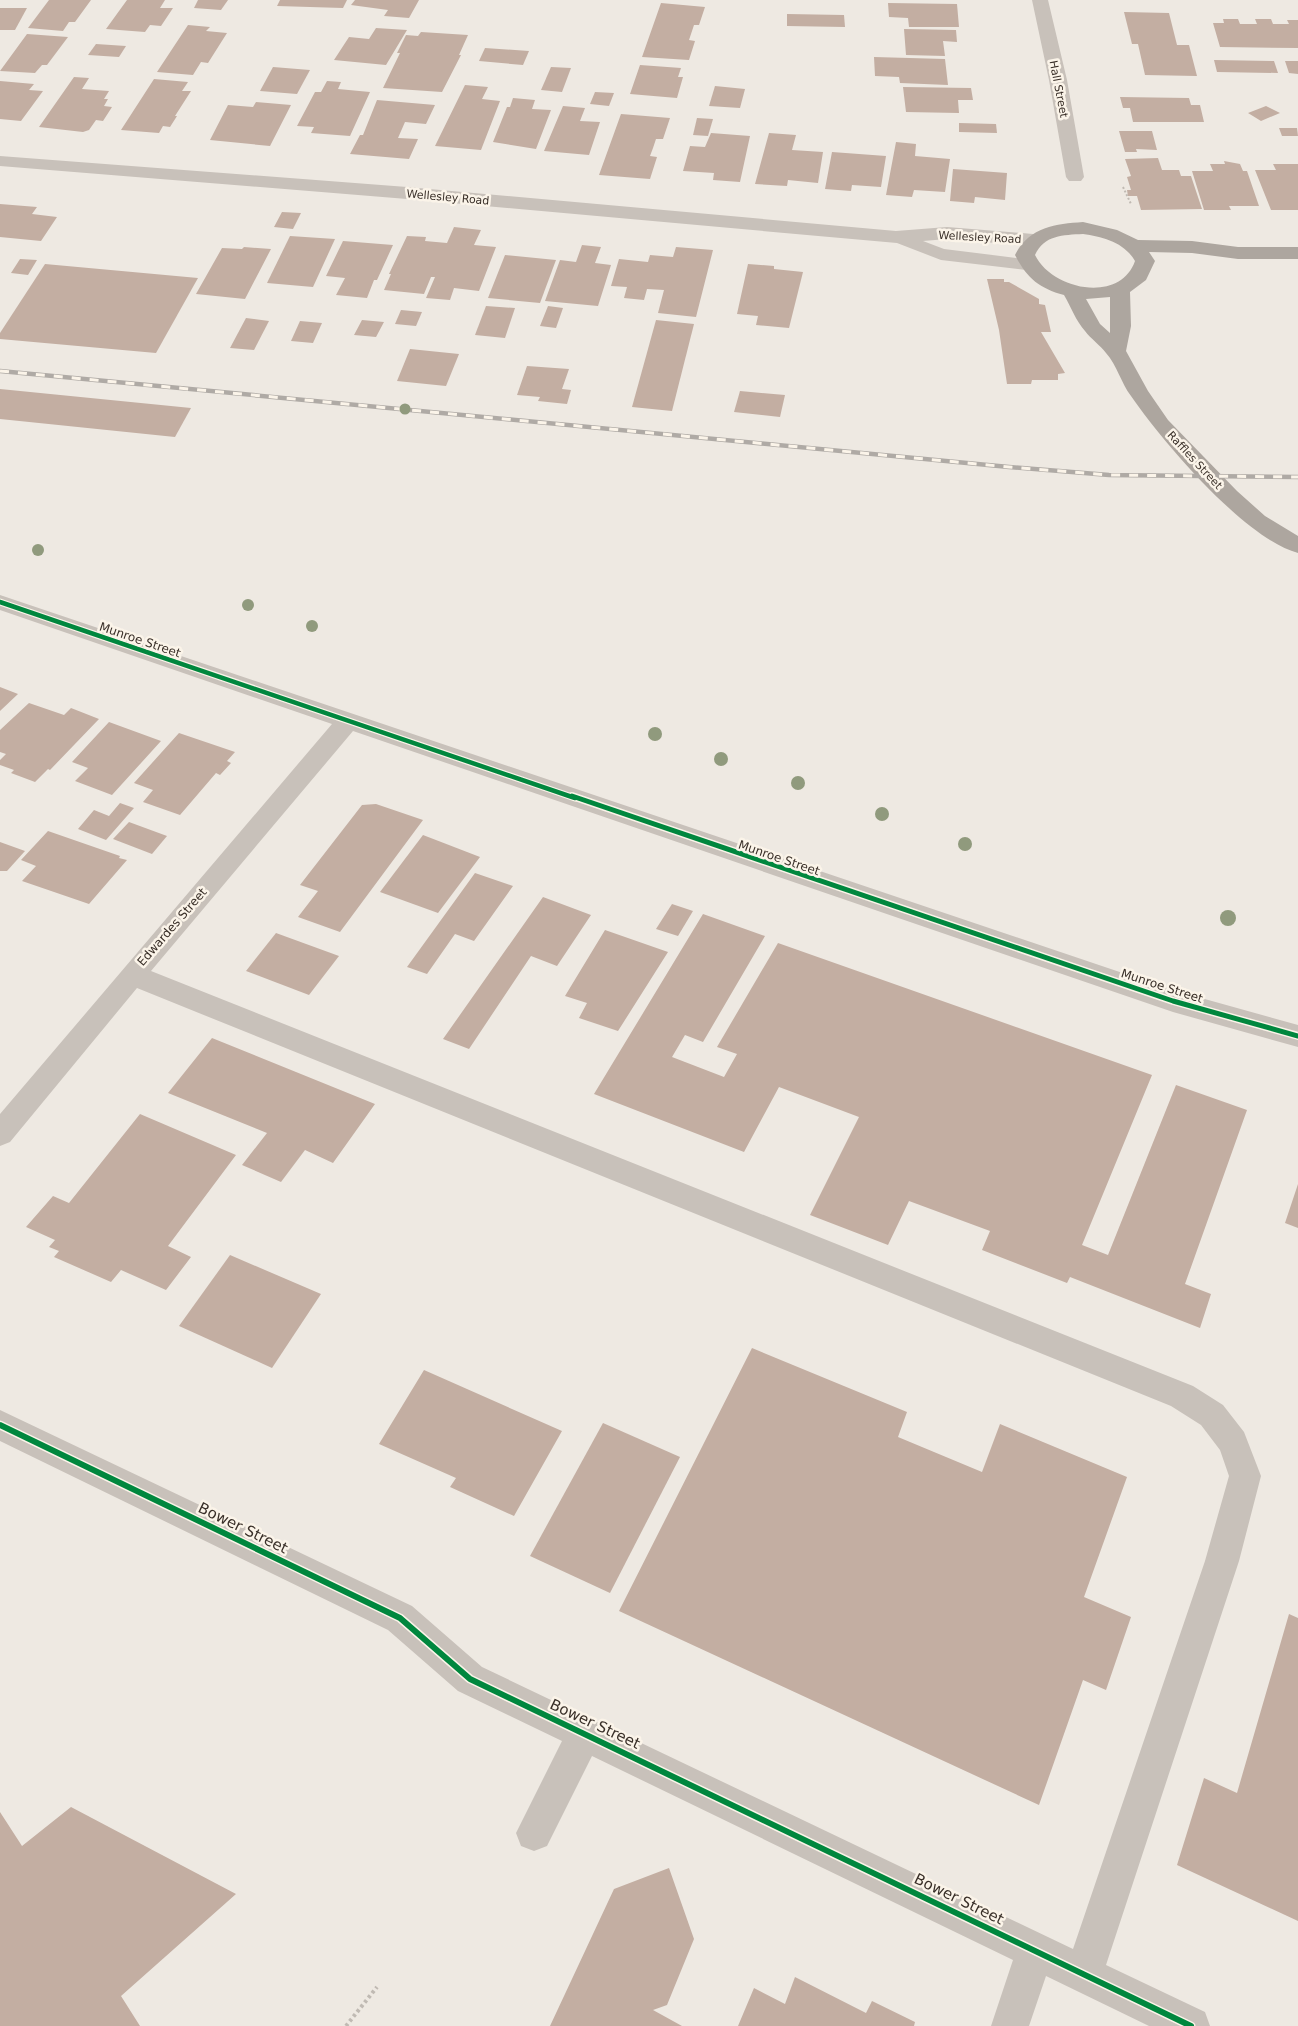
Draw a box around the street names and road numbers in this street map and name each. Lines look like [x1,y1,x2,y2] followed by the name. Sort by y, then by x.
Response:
[1047,59,1071,119] street label: Hall Street
[406,187,490,208] street label: Wellesley Road
[938,229,1022,246] street label: Wellesley Road
[1165,429,1225,492] street label: Raffles Street
[97,620,183,661] street label: Munroe Street
[736,838,822,879] street label: Munroe Street
[134,885,210,969] street label: Edwardes Street
[1119,966,1205,1006] street label: Munroe Street
[195,1499,291,1558] street label: Bower Street
[547,1695,643,1753] street label: Bower Street
[911,1870,1007,1929] street label: Bower Street

